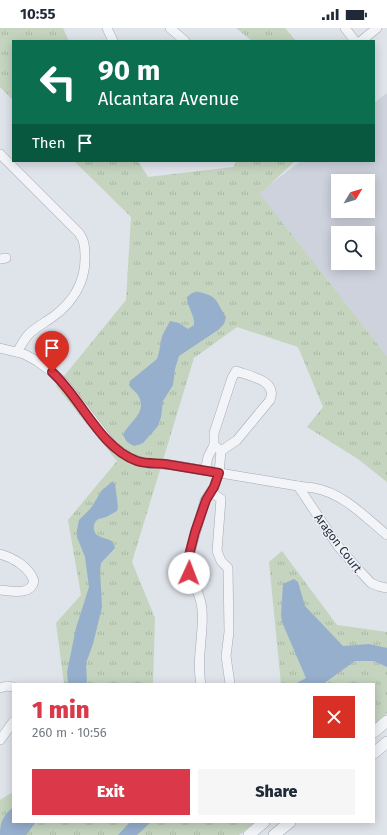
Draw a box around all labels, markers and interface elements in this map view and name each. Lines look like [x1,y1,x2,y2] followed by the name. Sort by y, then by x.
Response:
[20,5,55,23] text: 10:55
[98,54,160,87] text: 90 m
[32,56,84,108] icon: left
[98,88,239,110] text: Alcantara Avenue
[74,132,96,154] icon: arrive
[32,134,66,152] text: Then
[331,174,375,218] north arrow
[331,174,375,270] map controls
[331,226,375,270] button: search
[35,331,69,372] pin
[41,337,63,359] icon: arrive
[311,511,365,576] street label: Aragon Court
[168,552,210,594] position arrow
[32,696,90,724] text: 1 min
[313,696,355,738] button: close
[32,725,107,740] text: 260 m · 10:56
[32,769,190,815] button: Exit
[198,769,355,815] button: Share

